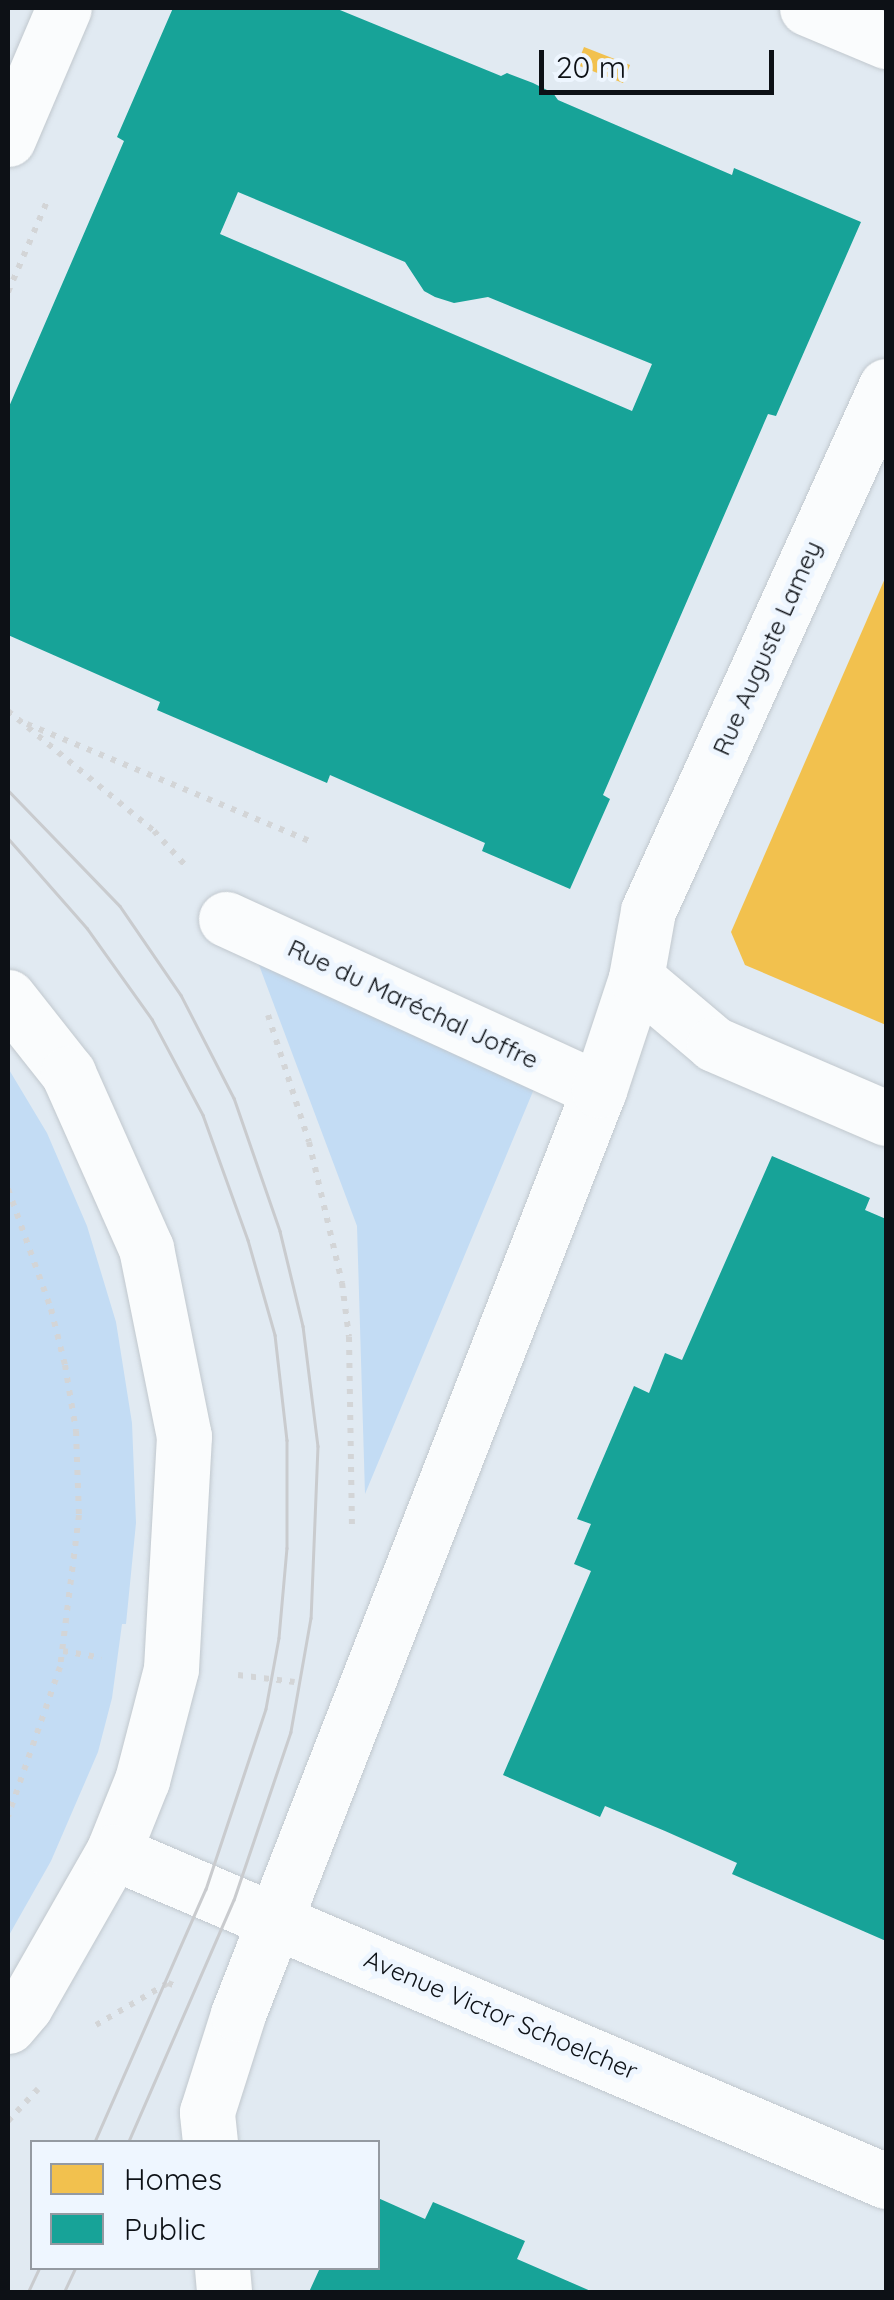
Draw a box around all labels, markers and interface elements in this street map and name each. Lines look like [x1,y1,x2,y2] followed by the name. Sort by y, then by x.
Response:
[544,30,779,92] scale bar
[556,48,626,86] text: 20 m
[706,536,828,760] street label: Rue Auguste Lamey
[283,933,543,1075] street label: Rue du Maréchal Joffre
[360,1944,642,2086] street label: Avenue Victor Schoelcher
[30,2140,380,2270] legend
[124,2160,222,2198] text: Homes
[124,2210,206,2248] text: Public

